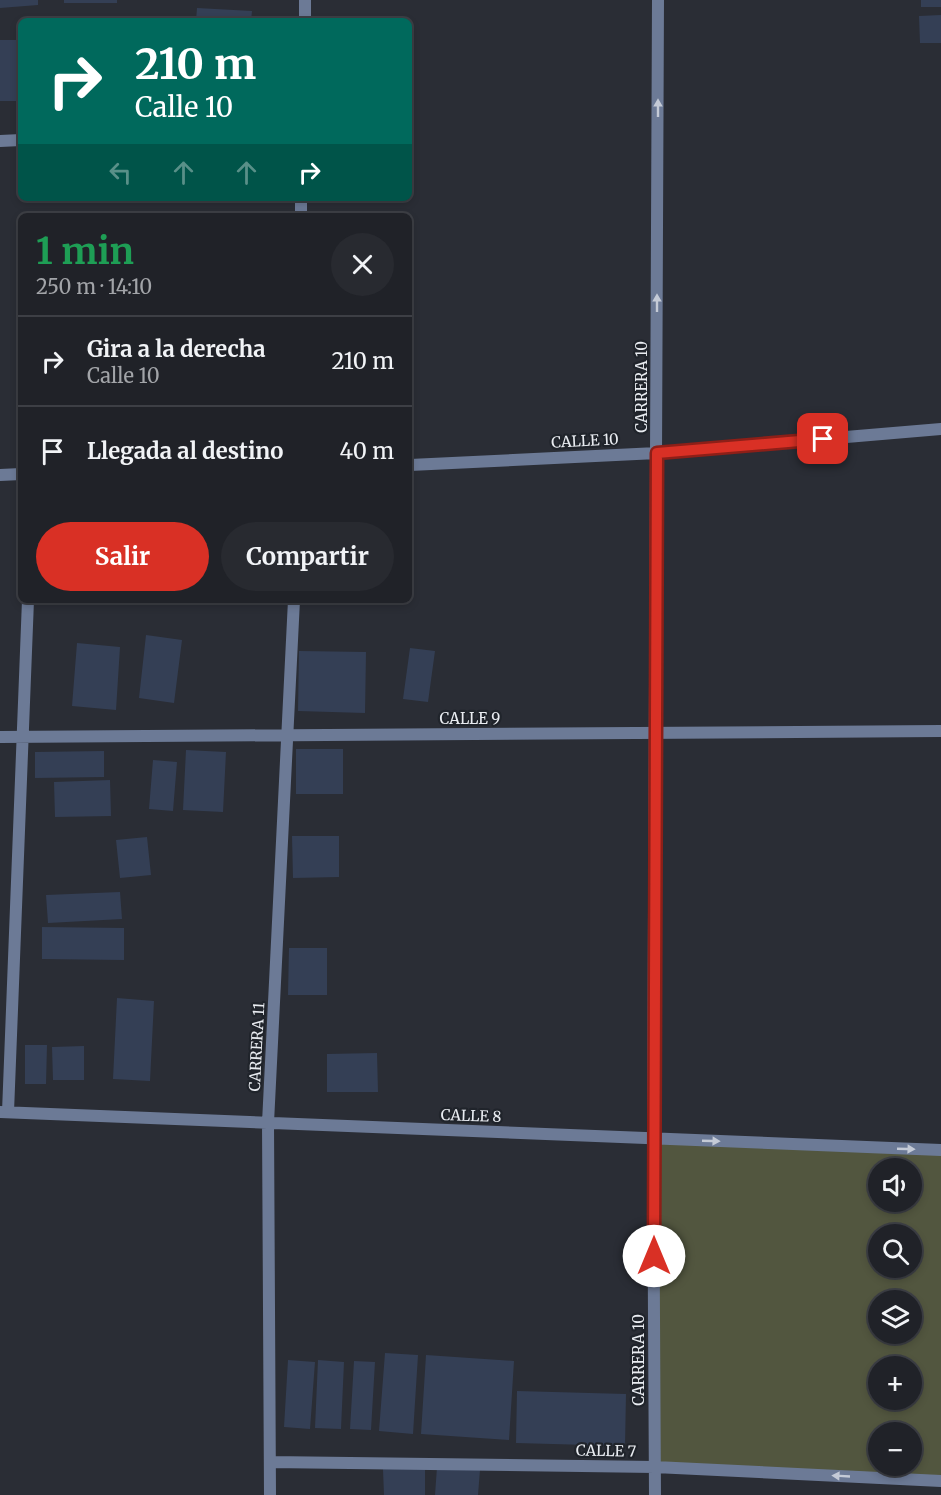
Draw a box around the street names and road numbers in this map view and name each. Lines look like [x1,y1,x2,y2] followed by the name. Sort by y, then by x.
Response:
[632,341,651,433] street label: CARRERA 10
[551,429,619,452] street label: CALLE 10
[440,709,500,728] street label: CALLE 9
[245,1002,268,1092] street label: CARRERA 11
[440,1105,502,1126] street label: CALLE 8
[629,1314,648,1406] street label: CARRERA 10
[576,1440,637,1461] street label: CALLE 7

